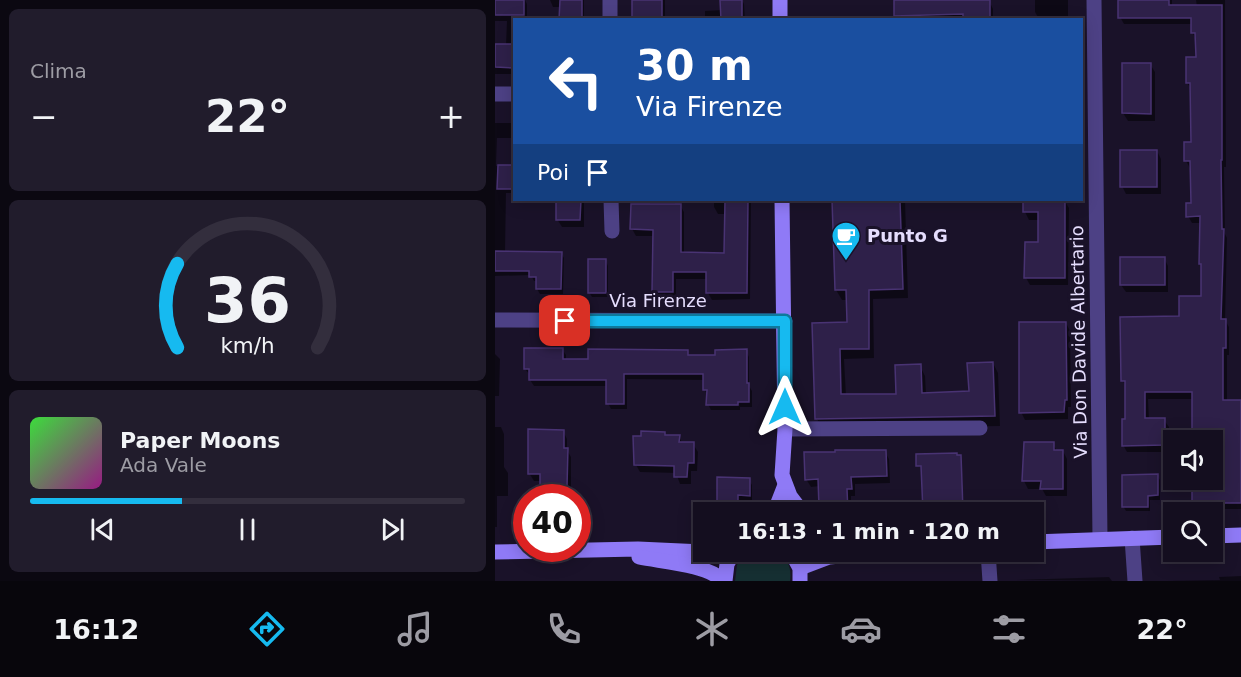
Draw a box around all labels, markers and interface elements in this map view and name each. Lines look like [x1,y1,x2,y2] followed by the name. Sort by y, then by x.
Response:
[636,41,753,90] text: 30 m
[537,42,615,120] icon: left
[30,59,87,83] text: Clima
[205,90,290,143] text: 22°
[636,91,783,122] text: Via Firenze
[30,97,58,136] text: −
[437,97,465,136] text: +
[581,156,614,189] icon: arrive
[537,160,569,185] text: Poi
[830,220,862,262] cafe icon: Punto G
[867,225,948,246] place label: Punto G
[1066,225,1091,459] street label: Via Don Davide Albertario
[204,264,291,337] text: 36
[609,290,707,311] street label: Via Firenze
[539,295,590,346] pin
[548,304,581,337] icon: arrive
[220,333,275,358] text: km/h
[753,375,817,439] position arrow
[120,428,280,453] text: Paper Moons
[1163,430,1223,562] map controls
[1163,430,1223,490] button: sound
[120,453,207,477] text: Ada Vale
[513,484,591,562] speed limit sign: 40
[1163,502,1223,562] button: search
[86,513,119,546] icon: previous
[231,513,264,546] icon: pause
[376,513,409,546] icon: next
[737,519,1000,544] text: 16:13 · 1 min · 120 m
[246,608,288,650] icon: directions
[394,608,436,650] icon: music
[543,608,585,650] icon: phone
[691,608,733,650] icon: climate
[840,608,882,650] icon: car
[988,608,1030,650] icon: filters
[53,614,139,645] text: 16:12
[1137,614,1188,645] text: 22°

